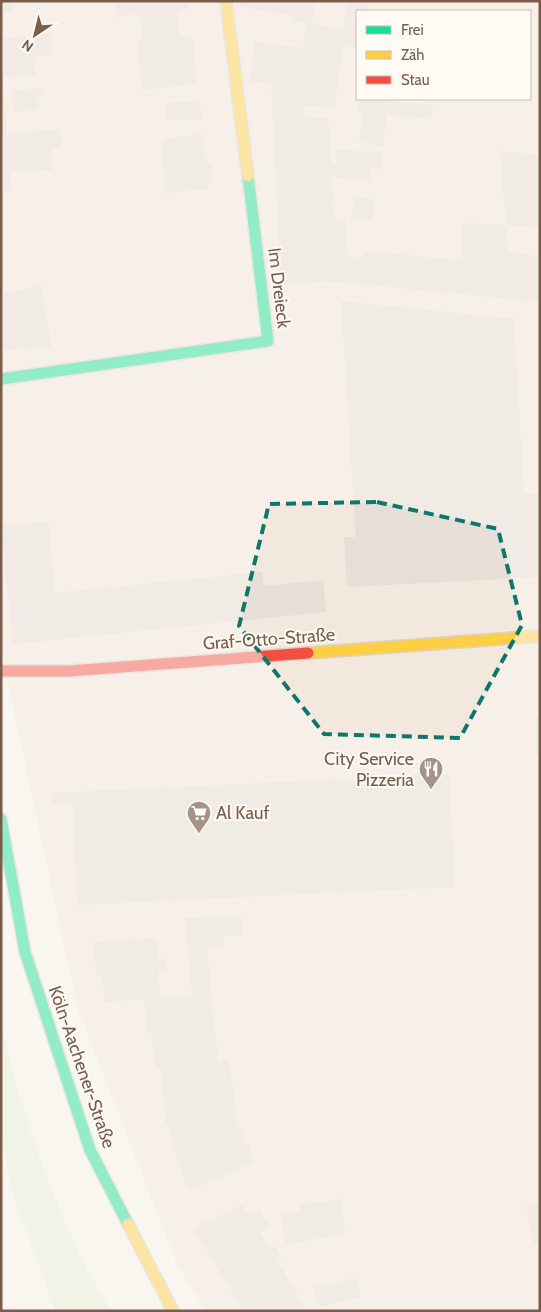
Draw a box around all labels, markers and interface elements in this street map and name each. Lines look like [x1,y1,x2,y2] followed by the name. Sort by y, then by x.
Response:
[10,10,60,60] north arrow
[356,10,531,100] legend
[401,21,424,39] text: Frei
[18,35,37,56] text: N
[401,46,424,64] text: Zäh
[401,71,430,89] text: Stau
[263,246,295,331] street label: Im Dreieck
[202,623,336,655] street label: Graf-Otto-Straße
[324,748,414,791] place label: City Service Pizzeria
[418,756,444,790] restaurant icon: City Service Pizzeria
[186,800,212,834] supermarket icon: Al Kauf
[216,802,270,824] place label: Al Kauf
[44,983,120,1151] street label: Köln-Aachener-Straße

